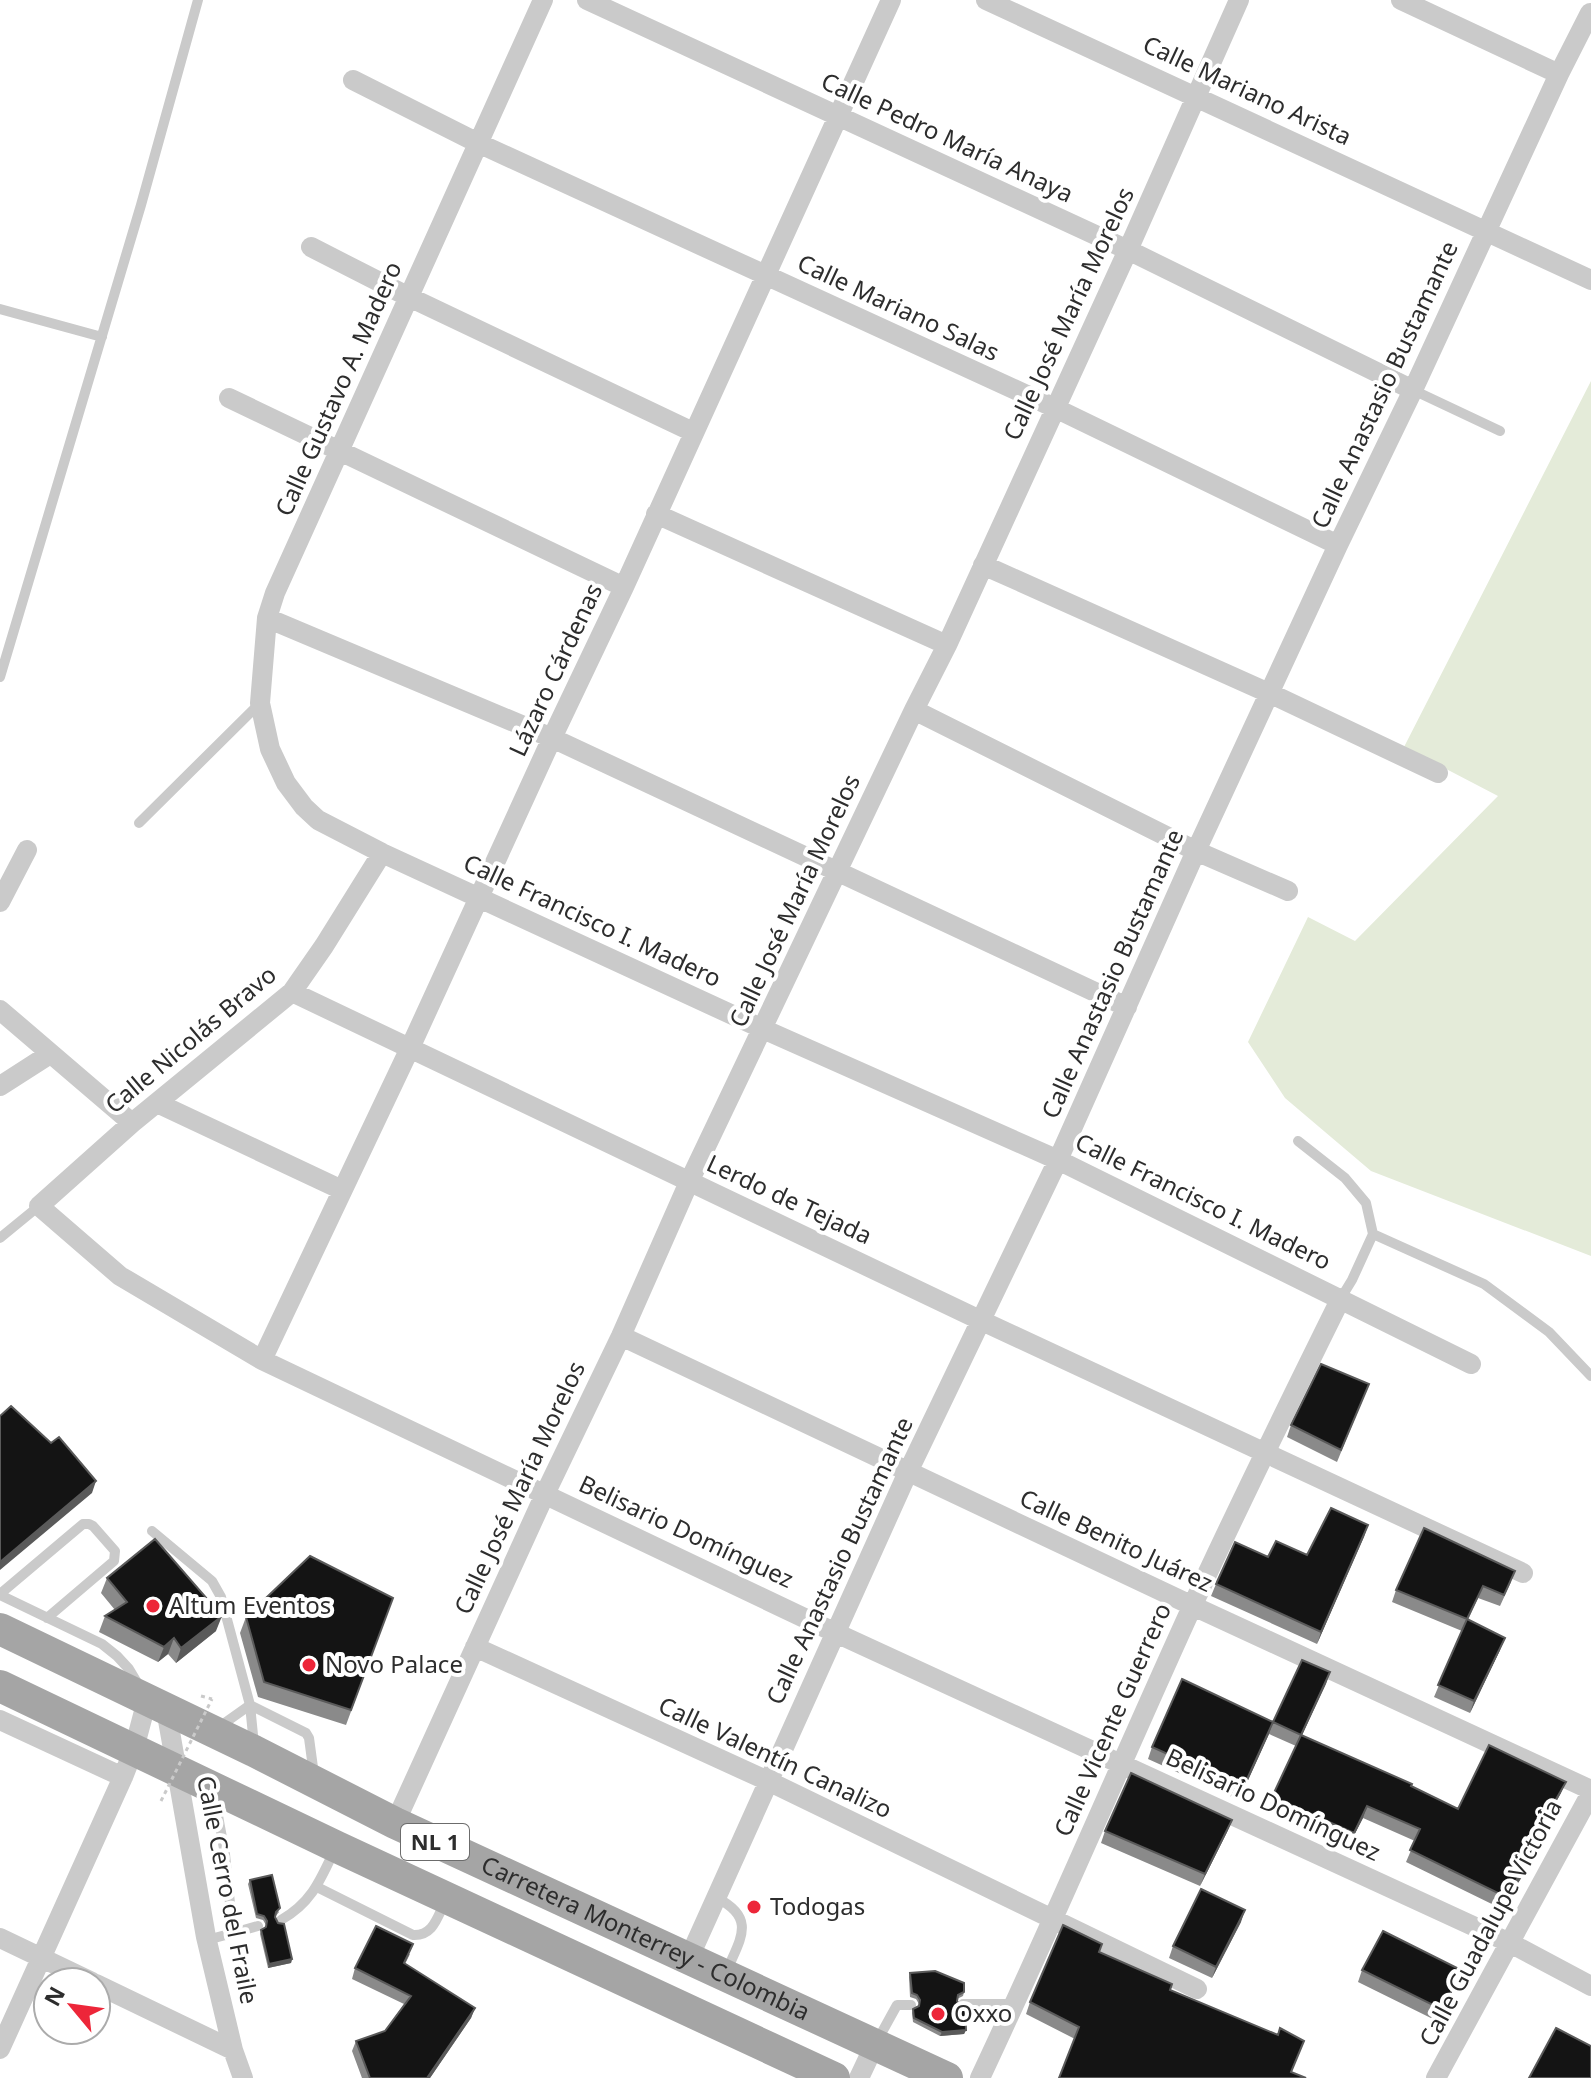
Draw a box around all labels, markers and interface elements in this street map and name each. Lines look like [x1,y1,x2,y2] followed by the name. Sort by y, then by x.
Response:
[1138,27,1357,152] street label: Calle Mariano Arista
[816,64,1079,210] street label: Calle Pedro María Anaya
[994,181,1141,445] street label: Calle José María Morelos
[1302,235,1465,533] street label: Calle Anastasio Bustamante
[792,245,1005,368] street label: Calle Mariano Salas
[267,256,409,521] street label: Calle Gustavo A. Madero
[500,578,609,761] street label: Lázaro Cárdenas
[720,768,867,1032] street label: Calle José María Morelos
[1033,823,1190,1123] street label: Calle Anastasio Bustamante
[458,845,727,994] street label: Calle Francisco I. Madero
[98,957,283,1120] street label: Calle Nicolás Bravo
[1070,1124,1337,1277] street label: Calle Francisco I. Madero
[702,1146,878,1251] street label: Lerdo de Tejada
[445,1355,592,1619] street label: Calle José María Morelos
[757,1411,920,1709] street label: Calle Anastasio Bustamante
[574,1466,799,1595] street label: Belisario Domínguez
[1015,1480,1218,1599] street label: Calle Benito Juárez
[169,1588,331,1621] place label: Altum Eventos
[144,1597,162,1615] marker: Altum Eventos
[1045,1597,1178,1841] street label: Calle Vicente Guerrero
[325,1647,463,1680] place label: Novo Palace
[300,1656,318,1674] marker: Novo Palace
[654,1688,898,1825] street label: Calle Valentín Canalizo
[1161,1739,1386,1868] street label: Belisario Domínguez
[190,1773,267,2007] street label: Calle Cerro del Fraile
[1411,1793,1569,2052] street label: Calle Guadalupe Victoria
[401,1824,469,1860] road number: NL 1
[476,1847,816,2028] street label: Carretera Monterrey - Colombia
[770,1889,865,1922] place label: Todogas
[745,1898,763,1916] marker: Todogas
[32,1966,112,2046] north arrow
[36,1981,71,2011] text: N
[954,1996,1012,2029] place label: Oxxo
[929,2005,947,2023] marker: Oxxo

